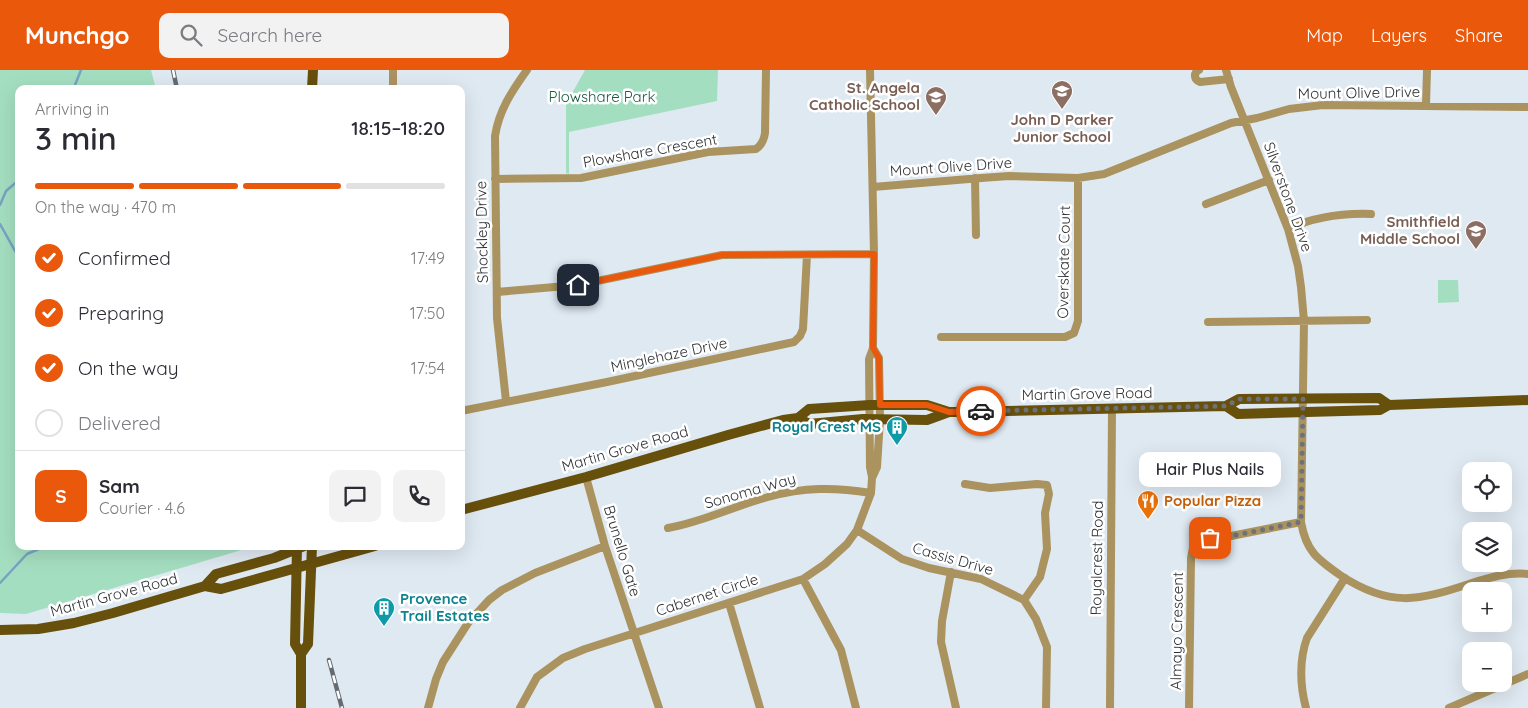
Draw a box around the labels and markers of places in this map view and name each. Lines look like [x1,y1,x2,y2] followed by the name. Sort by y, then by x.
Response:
[809,78,920,114] place label: St. Angela Catholic School
[1050,79,1074,110] school or university icon: John D Parker Junior School
[924,85,948,116] school or university icon: St. Angela Catholic School
[1011,110,1114,146] place label: John D Parker Junior School
[1360,212,1460,248] place label: Smithfield Middle School
[1464,219,1488,250] school or university icon: Smithfield Middle School
[557,264,599,306] pin
[885,415,909,446] building icon: Royal Crest MS
[772,417,881,436] place label: Royal Crest MS
[1139,453,1281,488] callout: Hair Plus Nails
[1136,489,1160,520] restaurant icon: Popular Pizza
[1164,491,1261,510] place label: Popular Pizza
[1189,517,1231,559] pin
[400,589,490,625] place label: Provence Trail Estates
[372,596,396,627] building icon: Provence Trail Estates

